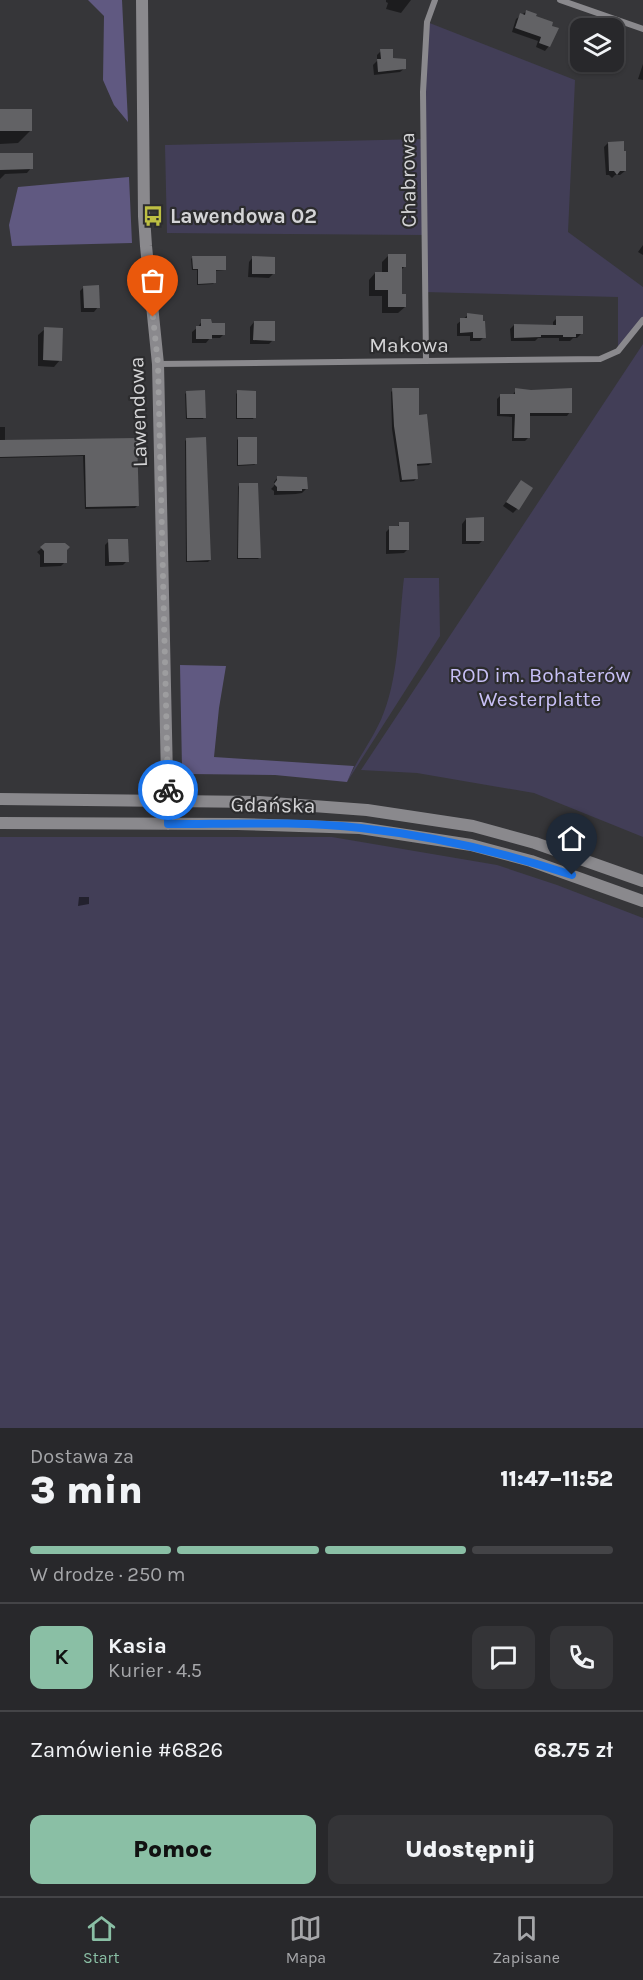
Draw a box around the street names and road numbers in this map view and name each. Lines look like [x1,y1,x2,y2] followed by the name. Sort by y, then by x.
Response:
[395,132,421,228] street label: Chabrowa
[369,333,449,357] street label: Makowa
[124,356,152,468] street label: Lawendowa
[230,792,316,818] street label: Gdańska

